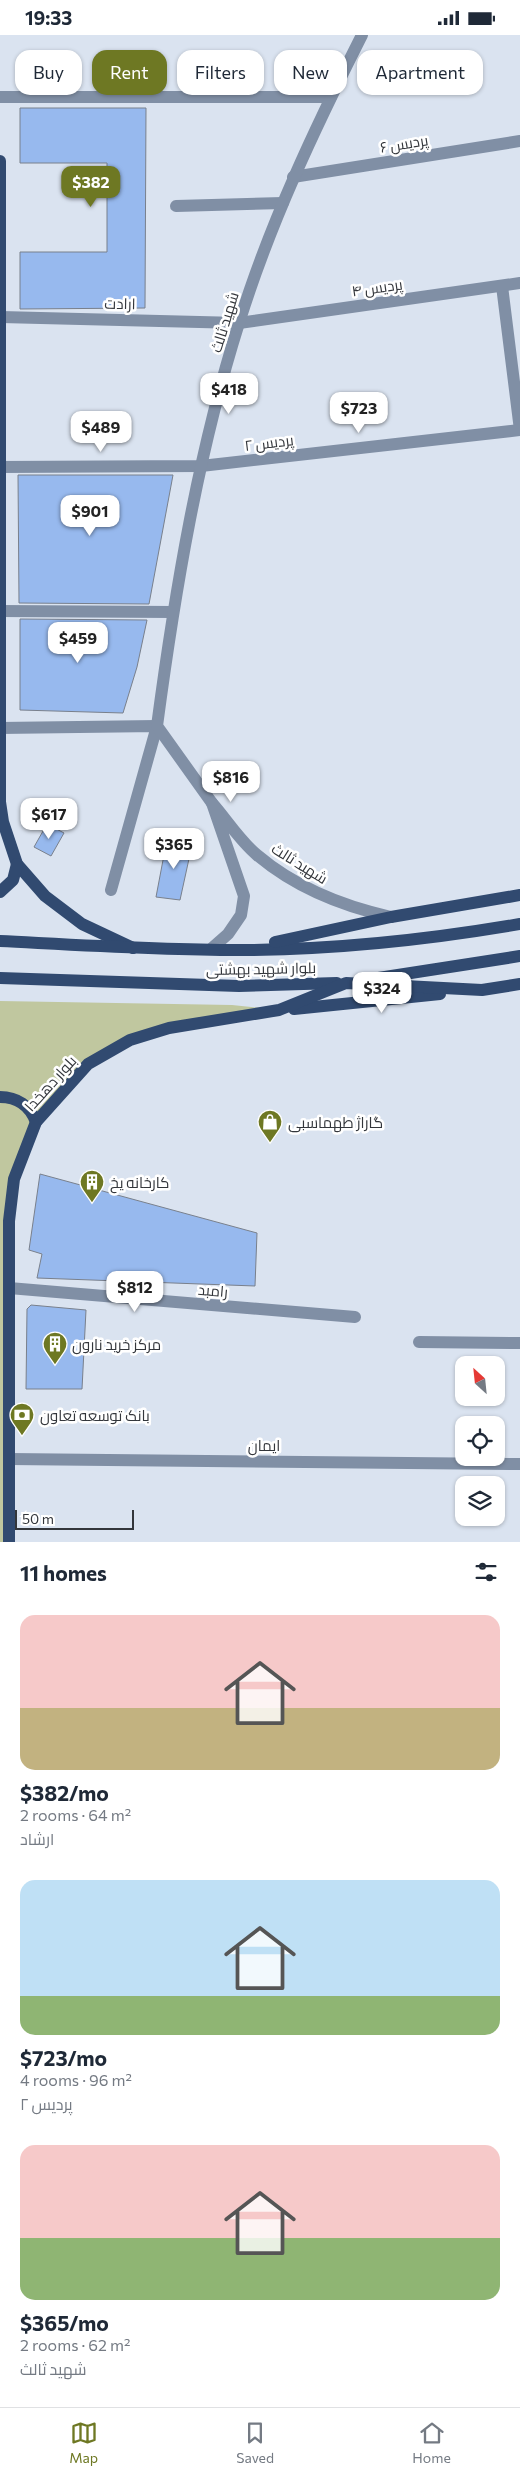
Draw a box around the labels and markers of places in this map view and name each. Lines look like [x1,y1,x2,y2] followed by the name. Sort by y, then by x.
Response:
[61,165,121,208] pin: $382
[199,373,259,415] pin: $418
[329,391,389,434] pin: $723
[71,411,131,453] pin: $489
[60,495,120,537] pin: $901
[48,621,108,664] pin: $459
[201,761,261,803] pin: $816
[19,797,79,840] pin: $617
[144,827,204,870] pin: $365
[352,971,412,1014] pin: $324
[257,1109,283,1143] shop icon: گاراژ طهماسبی
[288,1113,383,1133] place label: گاراژ طهماسبی
[79,1169,105,1203] building icon: کارخانه یخ
[110,1173,169,1194] place label: کارخانه یخ
[105,1271,165,1313] pin: $812
[42,1331,68,1365] building icon: مرکز خرید نارون
[72,1335,161,1355] place label: مرکز خرید نارون
[9,1402,35,1436] bank icon: بانک توسعه تعاون
[40,1406,150,1426] place label: بانک توسعه تعاون

